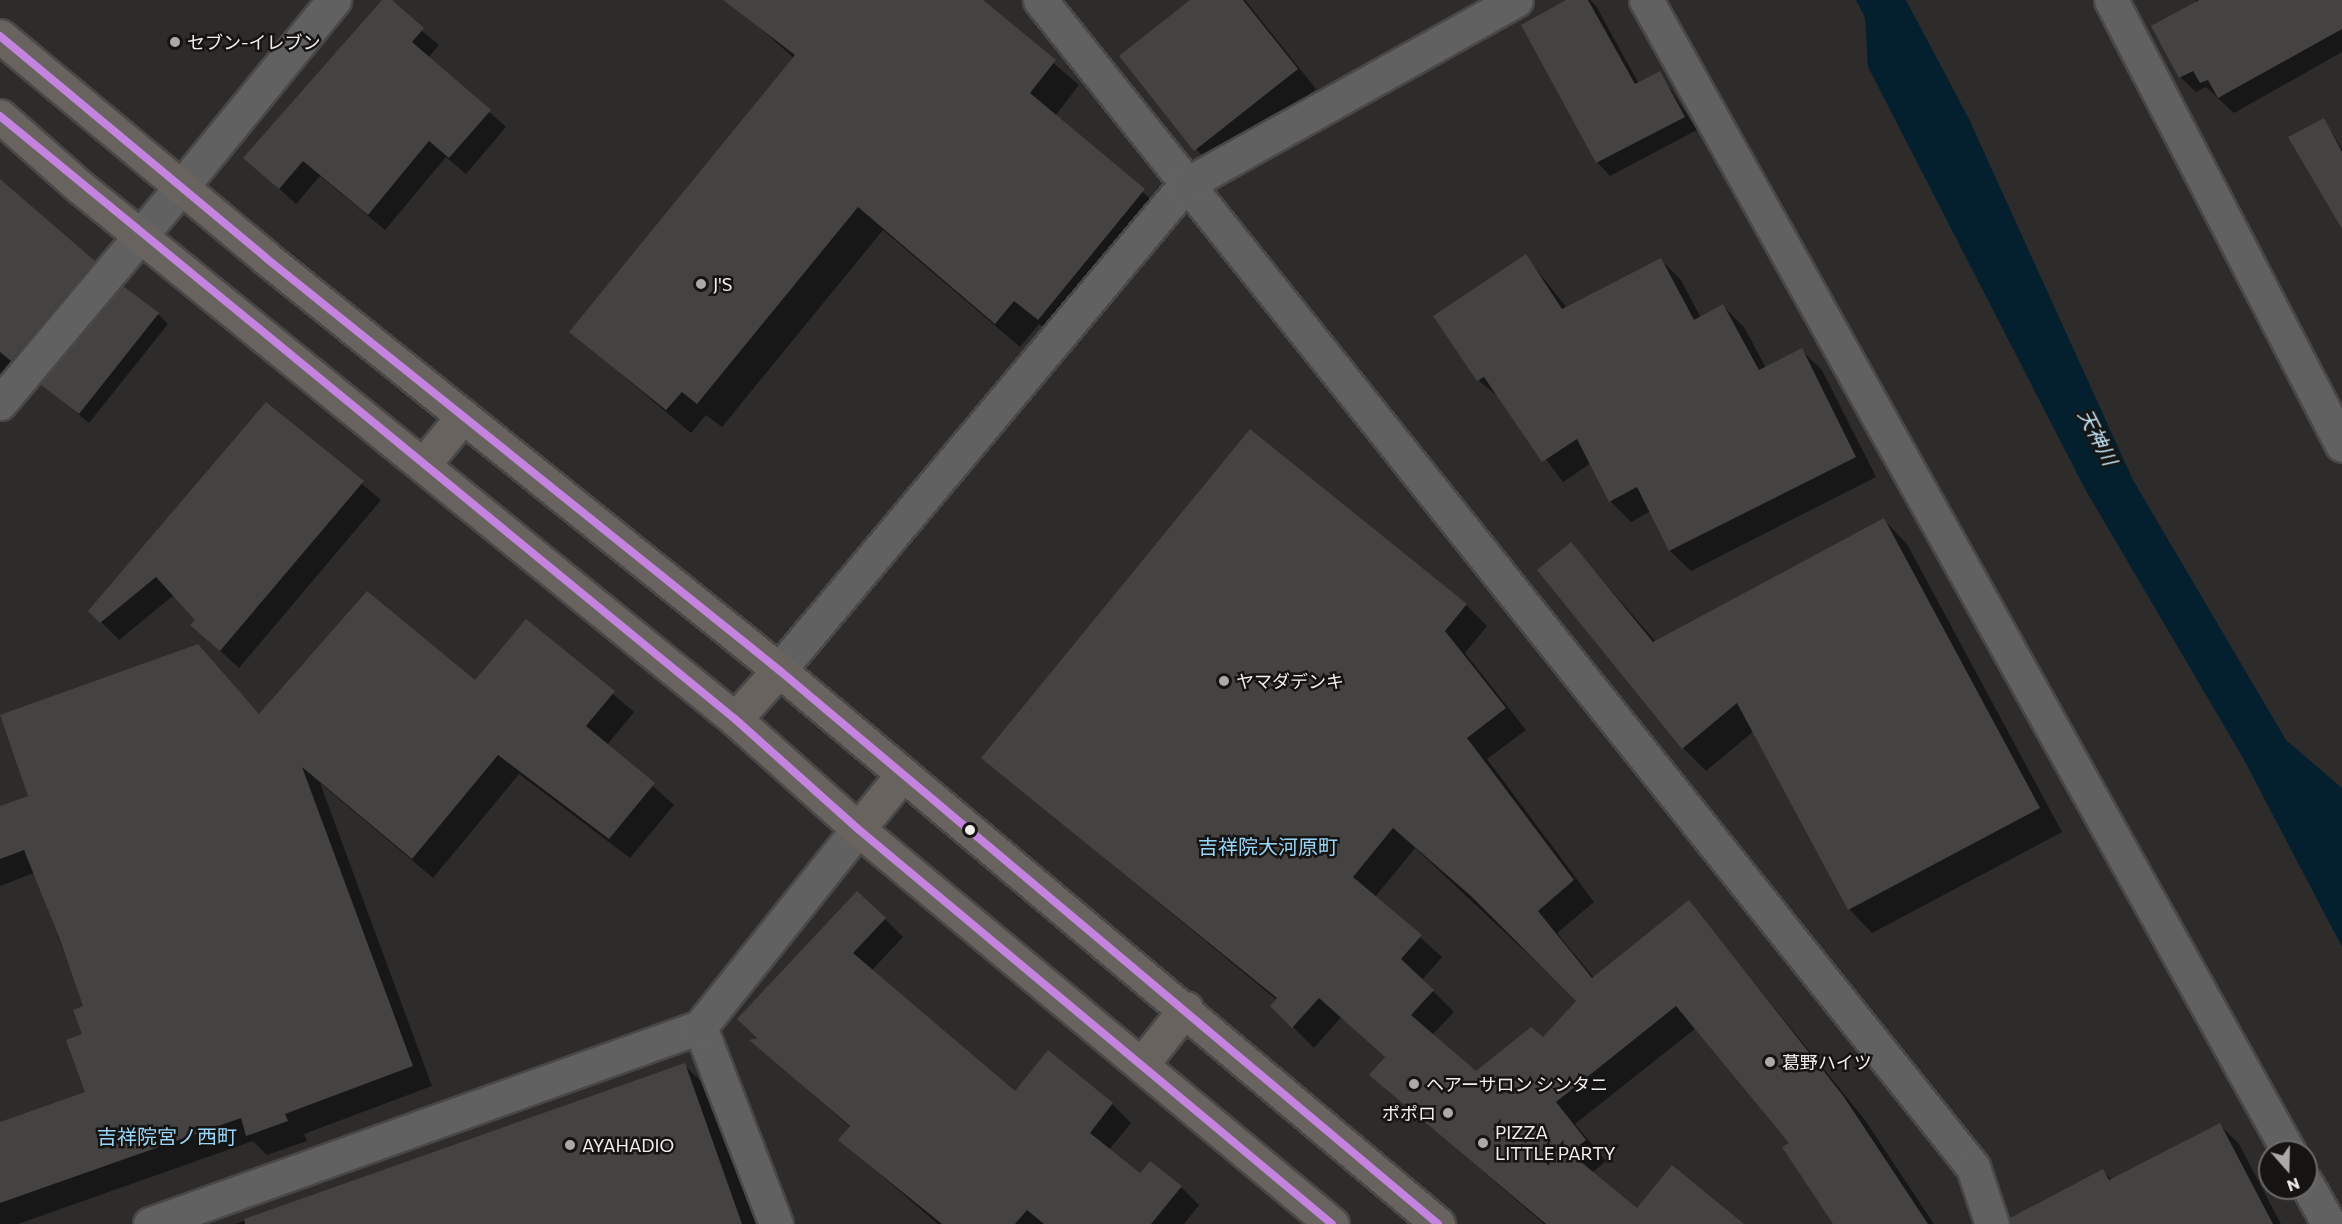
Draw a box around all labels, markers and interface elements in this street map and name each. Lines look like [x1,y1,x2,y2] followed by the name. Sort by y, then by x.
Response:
[187,31,321,53] place label: セブン-イレブン
[168,35,182,49] marker: セブン-イレブン
[713,273,732,295] place label: J'S
[694,277,708,291] marker: J'S
[2074,405,2122,469] water label: 天神川
[1236,670,1344,692] place label: ヤマダデンキ
[1217,674,1231,688] marker: ヤマダデンキ
[964,824,976,836] unlabelled marker
[1198,834,1338,858] district label: 吉祥院大河原町
[1782,1051,1872,1073] place label: 葛野ハイツ
[1763,1055,1777,1069] marker: 葛野ハイツ
[1426,1073,1608,1095] place label: ヘアーサロン シンタニ
[1407,1077,1421,1091] marker: ヘアーサロン シンタニ
[1382,1102,1436,1124] place label: ポポロ
[1441,1106,1455,1120] marker: ポポロ
[1495,1122,1616,1164] place label: PIZZA LITTLE PARTY
[97,1124,237,1148] district label: 吉祥院宮ノ西町
[582,1134,674,1156] place label: AYAHADIO
[1476,1136,1490,1150] marker: PIZZA LITTLE PARTY
[563,1138,577,1152] marker: AYAHADIO
[2258,1140,2318,1200] north arrow
[2285,1175,2303,1196] text: N

